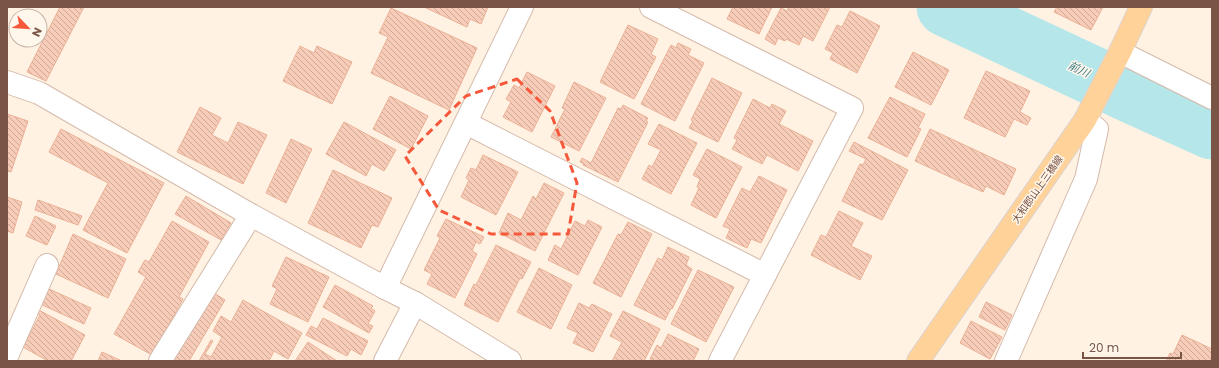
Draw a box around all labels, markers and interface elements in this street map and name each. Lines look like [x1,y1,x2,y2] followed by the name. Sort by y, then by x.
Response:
[8,8,48,48] north arrow
[28,25,46,39] text: N
[1066,57,1093,81] water label: 前川
[1008,152,1066,226] street label: 大和郡山上三橋線
[1083,334,1181,360] scale bar
[1089,339,1119,356] text: 20 m

